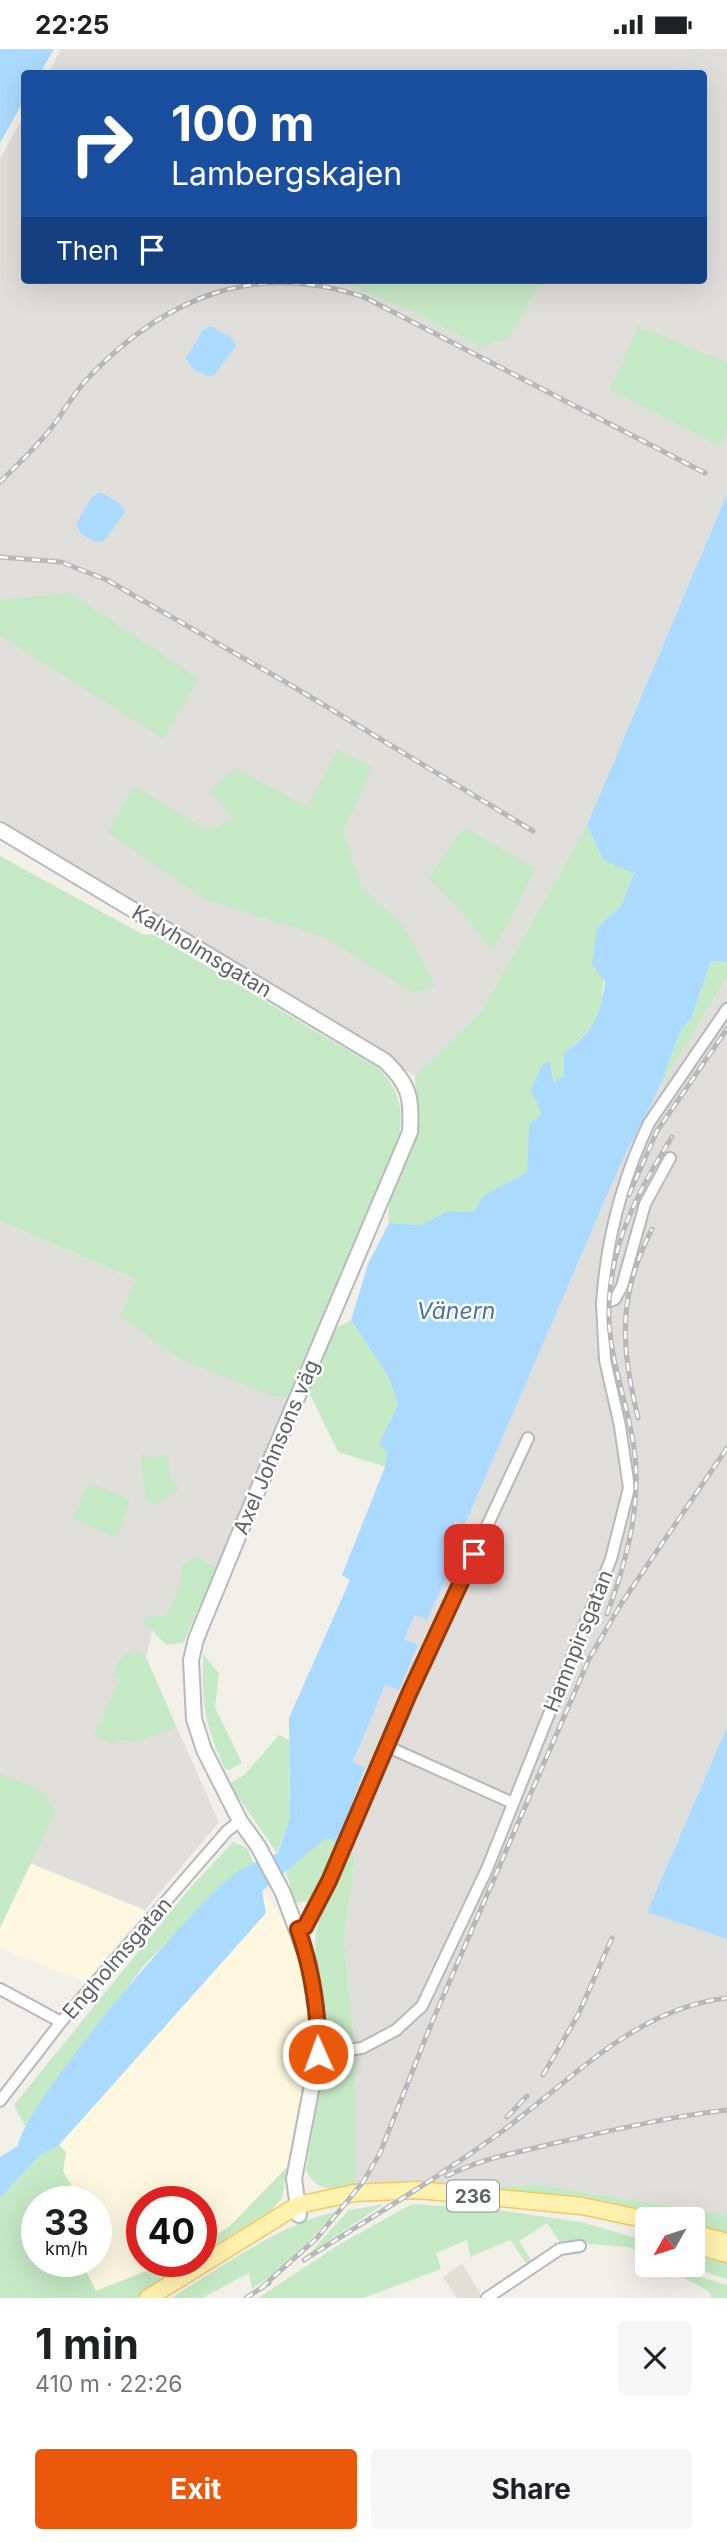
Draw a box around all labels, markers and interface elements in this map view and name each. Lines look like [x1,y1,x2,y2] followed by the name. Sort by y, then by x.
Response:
[35,9,109,40] text: 22:25
[171,94,315,153] text: 100 m
[56,98,147,189] icon: right
[171,154,402,193] text: Lambergskajen
[133,231,171,269] icon: arrive
[56,235,119,266] text: Then
[128,899,276,1003] street label: Kalvholmsgatan
[417,1297,495,1325] water label: Vänern
[228,1356,324,1538] street label: Axel Johnsons väg
[444,1524,504,1584] pin
[455,1535,493,1573] icon: arrive
[538,1566,618,1716] street label: Hamnpirsgatan
[57,1892,177,2024] street label: Engholmsgatan
[281,2017,355,2091] position arrow
[447,2181,499,2211] road number: 236
[126,2186,217,2277] speed limit sign: 40
[44,2201,89,2243] text: 33
[635,2207,705,2277] north arrow
[635,2207,705,2277] map controls
[45,2238,88,2259] text: km/h
[35,2318,139,2369] text: 1 min
[618,2321,692,2395] button: close
[35,2370,182,2398] text: 410 m · 22:26
[35,2449,357,2529] button: Exit
[371,2449,692,2529] button: Share

